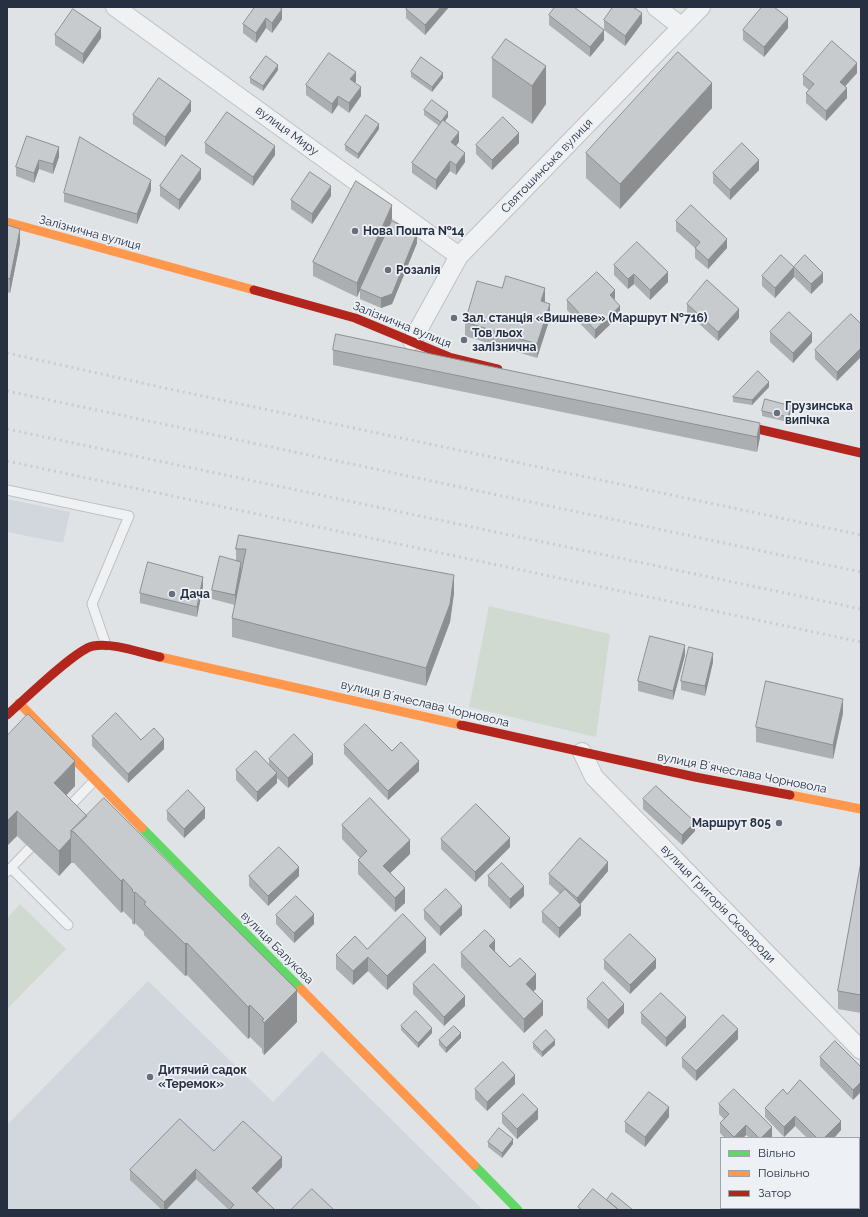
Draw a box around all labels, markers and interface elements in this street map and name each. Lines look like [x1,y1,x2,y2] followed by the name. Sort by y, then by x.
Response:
[253,103,321,159] street label: вулиця Миру
[498,116,596,216] street label: Святошинська вулиця
[37,212,143,254] street label: Залізнична вулиця
[363,224,464,238] place label: Нова Пошта №14
[350,226,360,236] marker: Нова Пошта №14
[396,263,441,277] place label: Розалія
[383,265,393,275] marker: Розалія
[351,299,453,351] street label: Залізнична вулиця
[462,311,708,325] place label: Зал. станція «Вишневе» (Маршрут №716)
[449,313,459,323] marker: Зал. станція «Вишневе» (Маршрут №716)
[472,326,536,354] place label: Тов льох залізнична
[459,335,469,345] marker: Тов льох залізнична
[785,399,853,427] place label: Грузинська випічка
[772,408,782,418] marker: Грузинська випічка
[180,587,210,601] place label: Дача
[167,589,177,599] marker: Дача
[339,678,511,730] street label: вулиця Вʼячеслава Чорновола
[656,749,828,797] street label: вулиця Вʼячеслава Чорновола
[692,816,771,830] place label: Маршрут 805
[774,818,784,828] marker: Маршрут 805
[658,842,778,966] street label: вулиця Григорія Сковороди
[238,909,316,987] street label: вулиця Балукова
[158,1063,247,1091] place label: Дитячий садок «Теремок»
[145,1072,155,1082] marker: Дитячий садок «Теремок»
[720,1137,860,1209] legend
[758,1146,795,1160] text: Вільно
[758,1166,810,1180] text: Повільно
[758,1186,791,1200] text: Затор

